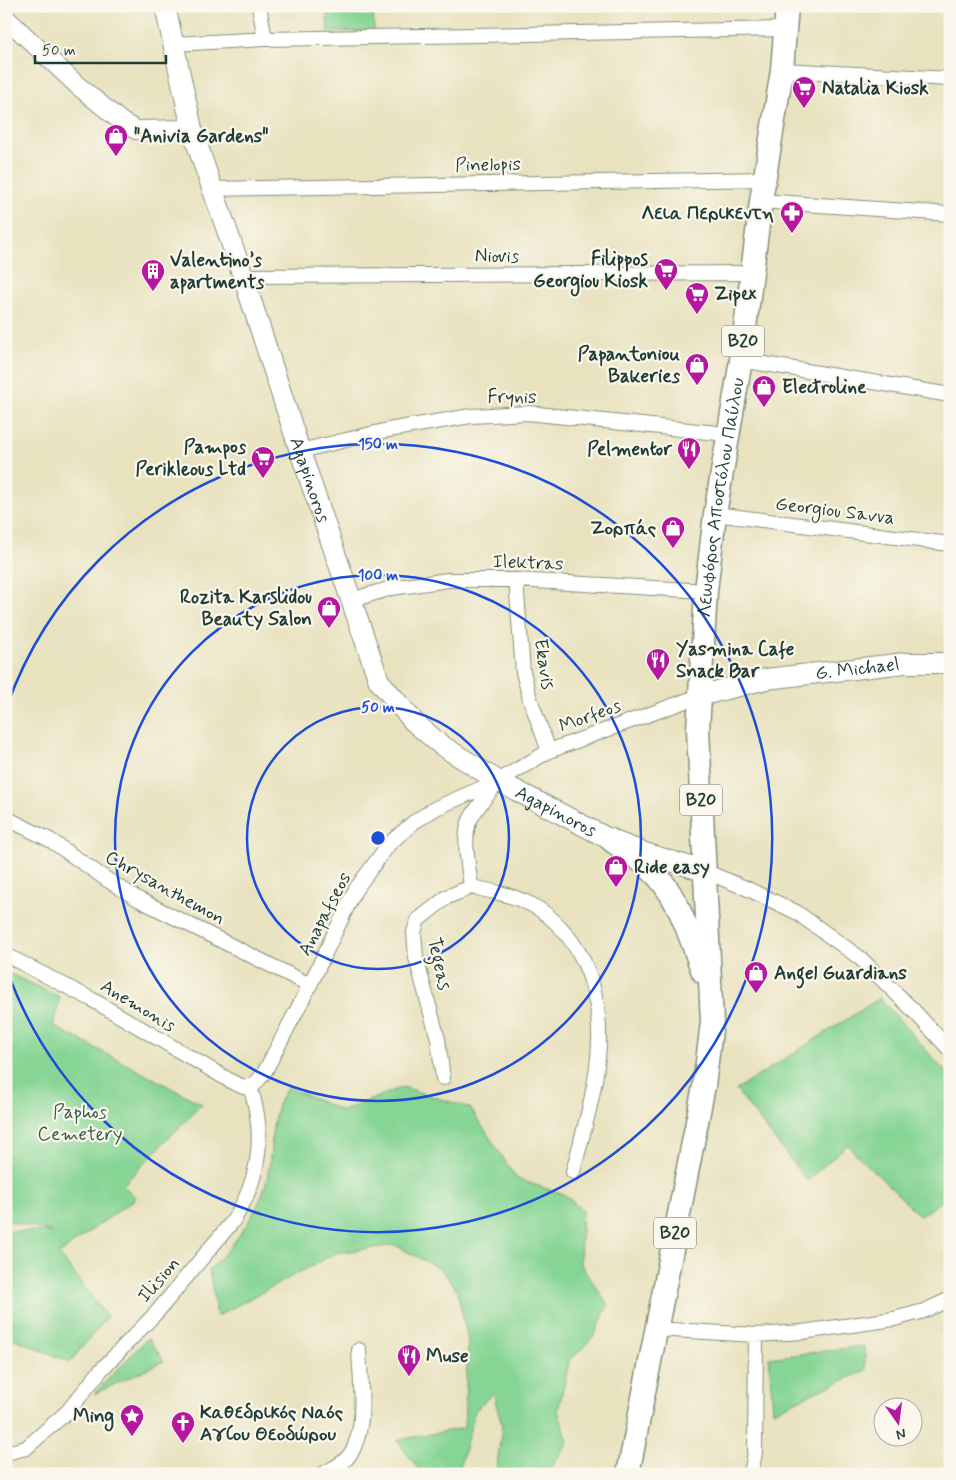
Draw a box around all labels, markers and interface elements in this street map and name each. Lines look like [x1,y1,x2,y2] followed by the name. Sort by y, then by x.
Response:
[35,32,166,64] scale bar
[42,41,76,61] text: 50 m
[791,75,817,109] supermarket icon: Natalia Kiosk
[822,76,929,101] place label: Natalia Kiosk
[103,123,129,157] shop icon: "Anivia Gardens"
[134,124,269,149] place label: "Anivia Gardens"
[455,152,521,178] street label: Pinelopis
[779,200,805,234] pharmacy icon: Λεια Περικεντη
[641,201,774,226] place label: Λεια Περικεντη
[475,244,520,269] street label: Niovis
[533,247,649,297] place label: Filippos Georgiou Kiosk
[170,248,265,295] place label: Valentino’s apartments
[653,257,679,291] supermarket icon: Filippos Georgiou Kiosk
[140,258,166,292] building icon: Valentino’s apartments
[684,281,710,315] supermarket icon: Zipex
[714,282,757,307] place label: Zipex
[722,326,764,356] road number: B20
[578,342,681,389] place label: Papantoniou Bakeries
[684,352,710,386] shop icon: Papantoniou Bakeries
[751,374,777,408] shop icon: Electroline
[782,375,867,400] place label: Electroline
[692,376,750,618] street label: Λεωφόρος Αποστόλου Παύλου
[487,385,537,410] street label: Frynis
[284,434,336,526] street label: Agapinoros
[135,435,247,482] place label: Pampos Perikleous Ltd
[358,435,398,455] text: 150 m
[676,436,702,470] restaurant icon: Pelmentor
[587,437,673,462] place label: Pelmentor
[250,445,276,479] supermarket icon: Pampos Perikleous Ltd
[774,491,896,533] street label: Georgiou Savva
[660,515,686,549] shop icon: Ζορπάς
[590,516,657,541] place label: Ζορπάς
[492,549,564,577] street label: Ilektras
[358,566,398,586] text: 100 m
[180,585,312,632] place label: Rozita Karslidou Beauty Salon
[316,595,342,629] shop icon: Rozita Karslidou Beauty Salon
[528,637,560,691] street label: Ekavis
[676,637,794,684] place label: Yasmina Cafe Snack Bar
[645,647,671,681] restaurant icon: Yasmina Cafe Snack Bar
[814,651,901,686] street label: G. Michael
[556,693,625,739] street label: Morfeos
[361,698,395,718] text: 50 m
[511,780,602,843] street label: Agapinoros
[680,784,722,816] road number: B20
[369,829,387,847] centre of rings
[100,845,229,932] street label: Chrysanthemon
[603,854,629,888] shop icon: Ride easy
[634,855,710,880] place label: Ride easy
[292,868,358,960] street label: Anapafseos
[418,935,457,993] street label: Tegeas
[743,960,769,994] shop icon: Angel Guardians
[774,961,907,989] place label: Angel Guardians
[96,974,181,1039] street label: Anemonis
[38,1100,122,1147] park label: Paphos Cemetery
[654,1218,696,1248] road number: B20
[132,1252,186,1308] street label: Ilision
[396,1343,422,1377] restaurant icon: Muse
[426,1344,469,1369] place label: Muse
[874,1398,924,1448] north arrow
[200,1400,344,1447] place label: Καθεδρικός Ναός Αγίου Θεοδώρου
[119,1403,145,1437] place icon: Ming
[73,1404,114,1432] place label: Ming
[170,1410,196,1444] church icon: Καθεδρικός Ναός Αγίου Θεοδώρου
[894,1424,908,1444] text: N

